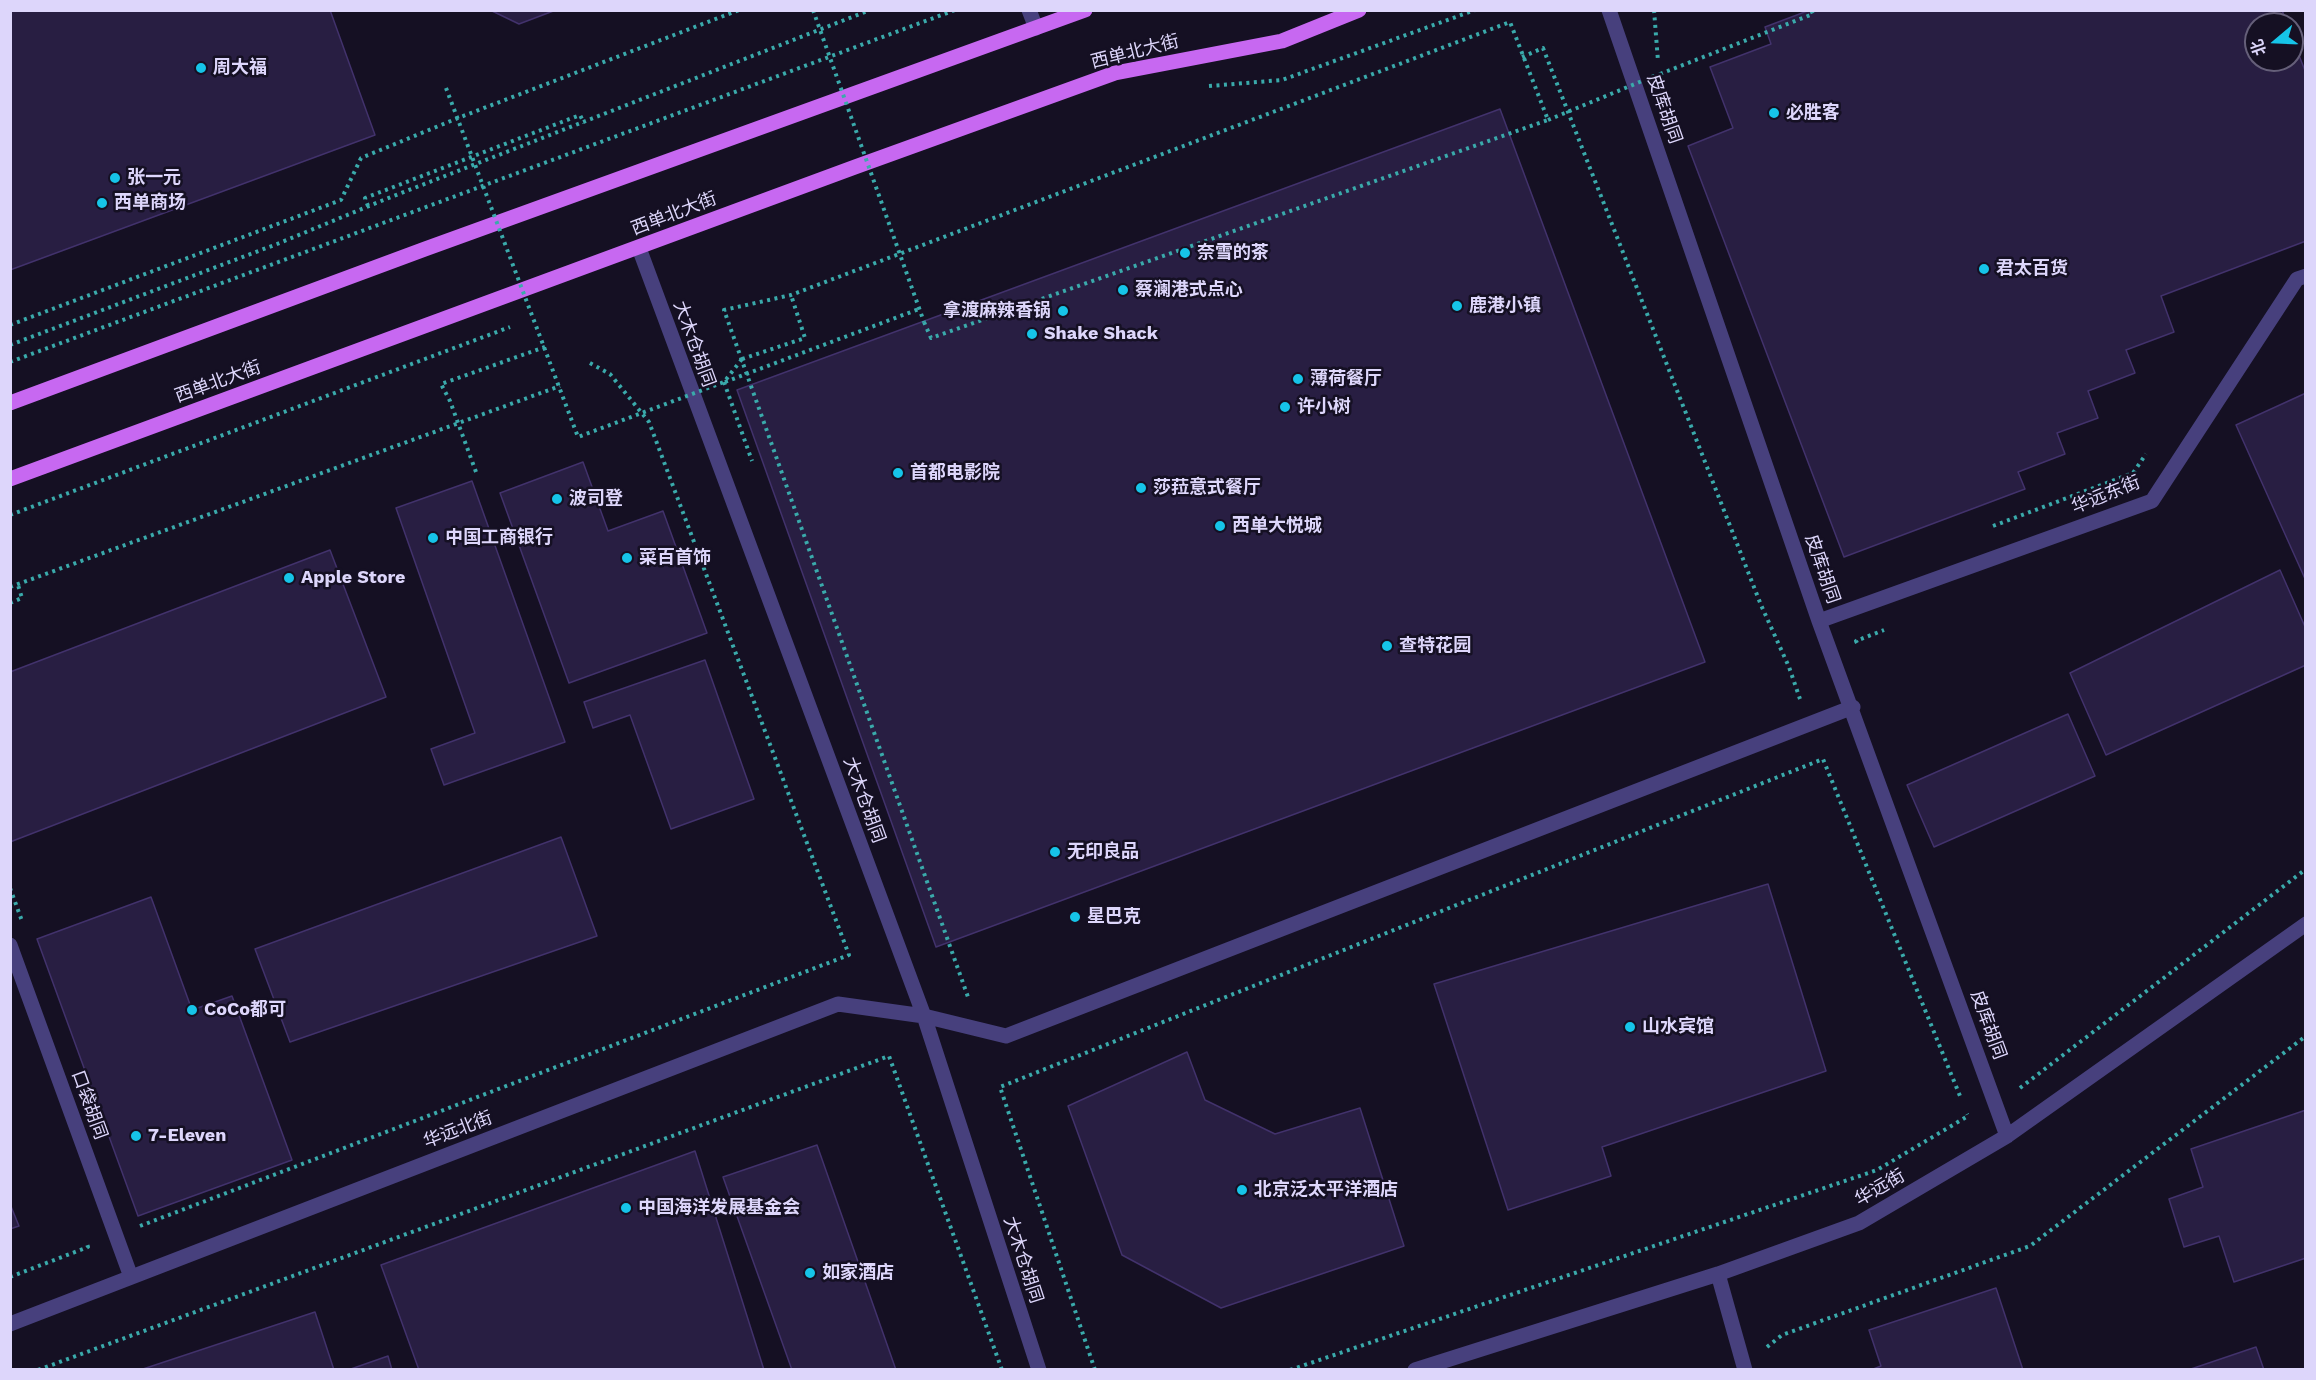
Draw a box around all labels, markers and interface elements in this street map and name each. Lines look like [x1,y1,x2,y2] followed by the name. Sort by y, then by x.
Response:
[2244,12,2304,72] north arrow
[1089,31,1181,73] street label: 西单北大街
[2247,37,2270,58] text: 北
[213,57,267,79] place label: 周大福
[194,61,208,75] marker: 周大福
[1642,71,1686,147] street label: 皮库胡同
[1786,102,1840,124] place label: 必胜客
[1767,106,1781,120] marker: 必胜客
[127,167,181,189] place label: 张一元
[108,171,122,185] marker: 张一元
[628,188,720,240] street label: 西单北大街
[114,192,186,214] place label: 西单商场
[95,196,109,210] marker: 西单商场
[1197,242,1269,264] place label: 奈雪的茶
[1178,246,1192,260] marker: 奈雪的茶
[1996,258,2068,280] place label: 君太百货
[1977,262,1991,276] marker: 君太百货
[1135,279,1243,301] place label: 蔡澜港式点心
[1116,283,1130,297] marker: 蔡澜港式点心
[1469,295,1541,317] place label: 鹿港小镇
[668,298,720,390] street label: 大木仓胡同
[1450,299,1464,313] marker: 鹿港小镇
[943,300,1051,322] place label: 拿渡麻辣香锅
[1056,304,1070,318] marker: 拿渡麻辣香锅
[1044,323,1158,345] place label: Shake Shack
[1025,327,1039,341] marker: Shake Shack
[172,356,264,408] street label: 西单北大街
[1310,368,1382,390] place label: 薄荷餐厅
[1291,372,1305,386] marker: 薄荷餐厅
[1297,396,1351,418] place label: 许小树
[1278,400,1292,414] marker: 许小树
[910,462,1000,484] place label: 首都电影院
[891,466,905,480] marker: 首都电影院
[2069,472,2143,518] street label: 华远东街
[1153,477,1261,499] place label: 莎菈意式餐厅
[1134,481,1148,495] marker: 莎菈意式餐厅
[569,488,623,510] place label: 波司登
[550,492,564,506] marker: 波司登
[1232,515,1322,537] place label: 西单大悦城
[1213,519,1227,533] marker: 西单大悦城
[445,527,553,549] place label: 中国工商银行
[426,531,440,545] marker: 中国工商银行
[1800,531,1844,607] street label: 皮库胡同
[639,547,711,569] place label: 菜百首饰
[620,551,634,565] marker: 菜百首饰
[301,567,406,589] place label: Apple Store
[282,571,296,585] marker: Apple Store
[1399,635,1471,657] place label: 查特花园
[1380,639,1394,653] marker: 查特花园
[838,754,890,846] street label: 大木仓胡同
[1067,841,1139,863] place label: 无印良品
[1048,845,1062,859] marker: 无印良品
[1087,906,1141,928] place label: 星巴克
[1068,910,1082,924] marker: 星巴克
[1966,987,2010,1063] street label: 皮库胡同
[204,999,286,1021] place label: CoCo都可
[185,1003,199,1017] marker: CoCo都可
[1642,1016,1714,1038] place label: 山水宾馆
[1623,1020,1637,1034] marker: 山水宾馆
[67,1067,111,1143] street label: 口袋胡同
[421,1107,495,1153] street label: 华远北街
[148,1125,226,1147] place label: 7-Eleven
[129,1129,143,1143] marker: 7-Eleven
[1851,1165,1909,1211] street label: 华远街
[1254,1179,1398,1201] place label: 北京泛太平洋酒店
[1235,1183,1249,1197] marker: 北京泛太平洋酒店
[638,1197,800,1219] place label: 中国海洋发展基金会
[619,1201,633,1215] marker: 中国海洋发展基金会
[999,1214,1047,1306] street label: 大木仓胡同
[822,1262,894,1284] place label: 如家酒店
[803,1266,817,1280] marker: 如家酒店

